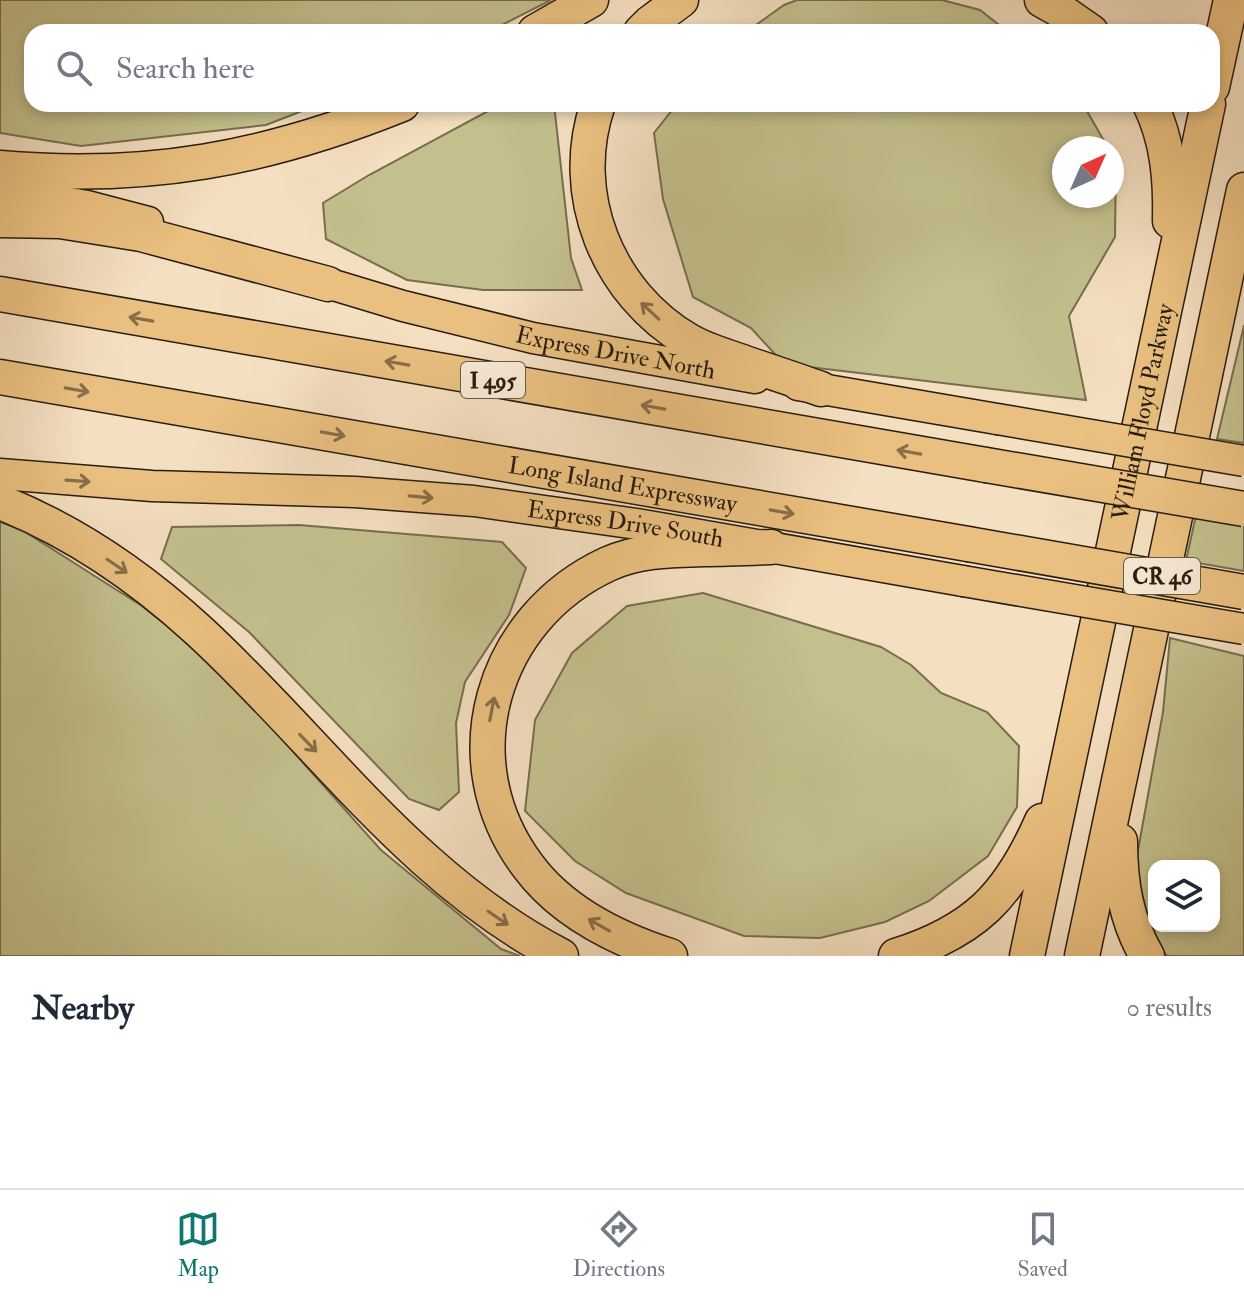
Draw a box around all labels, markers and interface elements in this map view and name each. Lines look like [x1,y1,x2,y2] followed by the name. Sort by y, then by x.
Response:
[24,24,1220,112] search box
[52,46,96,90] icon: search
[116,50,255,87] text: Search here
[1052,136,1124,208] north arrow
[1105,300,1181,525] street label: William Floyd Parkway
[640,302,660,320] one-way arrow
[129,310,154,325] one-way arrow
[512,319,718,387] street label: Express Drive North
[385,355,410,370] one-way arrow
[461,362,525,398] road number: I 495
[64,384,89,399] one-way arrow
[641,399,666,414] one-way arrow
[320,428,345,443] one-way arrow
[897,443,923,458] one-way arrow
[506,450,740,520] street label: Long Island Expressway
[64,474,91,489] one-way arrow
[407,489,434,504] one-way arrow
[525,494,726,555] street label: Express Drive South
[769,505,795,520] one-way arrow
[106,558,128,574] one-way arrow
[1124,558,1200,594] road number: CR 46
[486,696,501,722] one-way arrow
[298,732,316,752] one-way arrow
[1148,860,1220,932] map controls
[1148,860,1220,932] button: layers
[487,910,509,927] one-way arrow
[587,917,611,932] one-way arrow
[32,987,134,1030] text: Nearby
[1127,992,1212,1024] text: 0 results
[176,1207,220,1283] tab: Map
[573,1207,665,1283] tab: Directions
[1018,1207,1068,1283] tab: Saved

